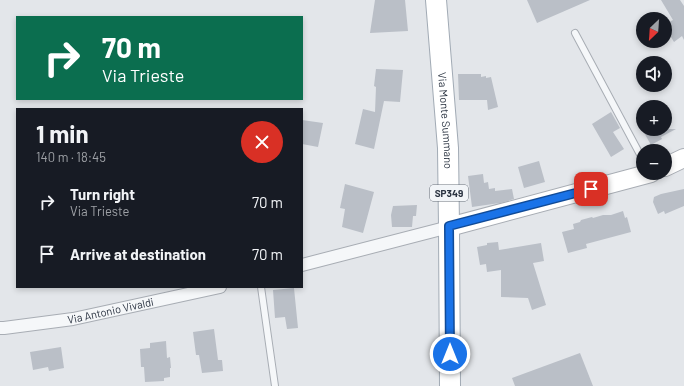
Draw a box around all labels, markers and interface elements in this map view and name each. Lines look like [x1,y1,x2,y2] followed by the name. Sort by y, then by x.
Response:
[636,12,672,48] north arrow
[636,12,672,180] map controls
[102,30,161,64] text: 70 m
[36,32,88,84] icon: right
[636,56,672,92] button: sound
[102,64,184,86] text: Via Trieste
[436,72,455,169] street label: Via Monte Summano
[636,100,672,136] button: +
[36,119,89,148] text: 1 min
[241,121,283,163] button: close
[636,144,672,180] button: −
[36,149,106,165] text: 140 m · 18:45
[574,172,608,206] pin
[580,178,602,200] icon: arrive
[70,185,135,203] text: Turn right
[430,185,468,201] road number: SP349
[36,191,58,213] icon: right
[252,193,283,211] text: 70 m
[70,203,130,219] text: Via Trieste
[36,243,58,265] icon: arrive
[70,245,206,263] text: Arrive at destination
[252,245,283,263] text: 70 m
[67,295,155,326] street label: Via Antonio Vivaldi
[429,333,471,375] position arrow

